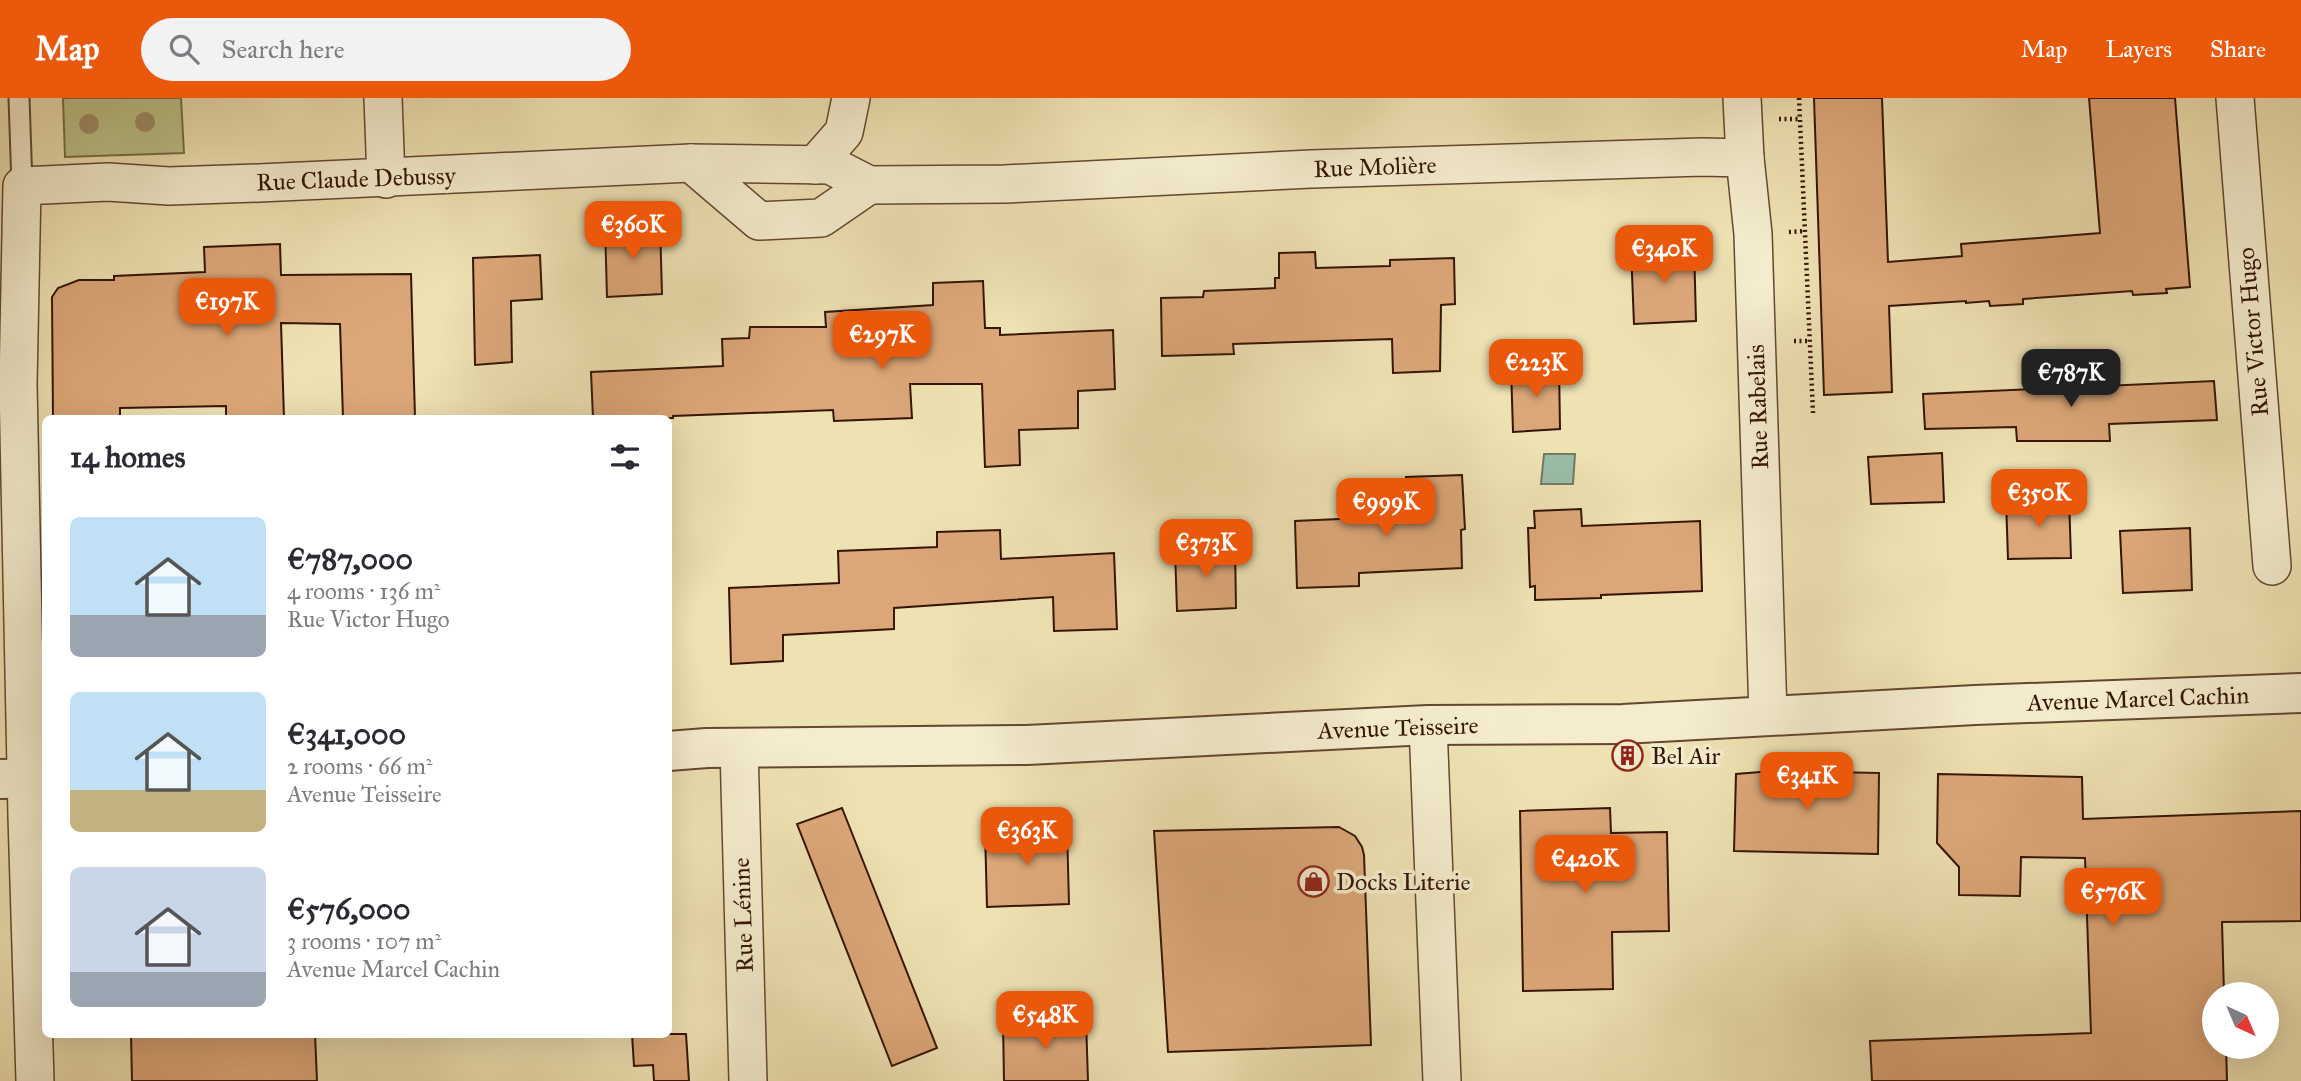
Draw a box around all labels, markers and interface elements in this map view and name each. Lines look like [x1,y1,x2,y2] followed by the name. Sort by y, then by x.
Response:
[141,18,631,81] search box
[35,29,99,69] text: Map
[165,30,203,68] icon: search
[221,33,345,65] text: Search here
[2021,34,2068,64] text: Map
[2106,34,2172,64] text: Layers
[2210,34,2266,64] text: Share
[1313,150,1437,184] street label: Rue Molière
[256,160,457,197] street label: Rue Claude Debussy
[584,202,682,261] pin: €360K
[601,210,665,238] text: €360K
[1615,226,1713,285] pin: €340K
[1631,234,1697,262] text: €340K
[2231,246,2275,418] street label: Rue Victor Hugo
[178,278,276,338] pin: €197K
[195,287,259,315] text: €197K
[833,312,931,371] pin: €297K
[849,320,915,348] text: €297K
[1487,340,1585,399] pin: €223K
[1741,344,1775,470] street label: Rue Rabelais
[1505,348,1567,376] text: €223K
[2022,350,2120,409] pin: €787K
[2037,358,2105,386] text: €787K
[606,438,644,476] icon: filters
[70,439,185,475] text: 14 homes
[1990,470,2088,529] pin: €350K
[1337,478,1435,538] pin: €999K
[2007,478,2071,506] text: €350K
[1352,487,1420,515] text: €999K
[1157,519,1255,579] pin: €373K
[1176,528,1236,556] text: €373K
[287,541,413,577] text: €787,000
[126,545,210,629] icon: home
[287,577,440,605] text: 4 rooms · 136 m²
[287,605,450,633] text: Rue Victor Hugo
[2025,680,2250,718] street label: Avenue Marcel Cachin
[1316,710,1479,746] street label: Avenue Teisseire
[287,716,406,752] text: €341,000
[126,720,210,804] icon: home
[1611,739,1645,773] building icon: Bel Air
[1651,741,1720,771] place label: Bel Air
[287,752,432,780] text: 2 rooms · 66 m²
[1758,752,1856,812] pin: €341K
[1776,761,1838,789] text: €341K
[287,780,442,808] text: Avenue Teisseire
[978,808,1076,867] pin: €363K
[997,816,1057,844] text: €363K
[1536,836,1634,895] pin: €420K
[1551,844,1619,872] text: €420K
[726,857,760,973] street label: Rue Lénine
[1296,865,1330,899] shop icon: Docks Literie
[1336,867,1471,897] place label: Docks Literie
[2064,868,2162,928] pin: €576K
[2081,877,2145,905] text: €576K
[287,891,411,927] text: €576,000
[126,895,210,979] icon: home
[287,927,441,955] text: 3 rooms · 107 m²
[287,955,500,983] text: Avenue Marcel Cachin
[2202,982,2278,1059] north arrow
[2202,982,2279,1059] map controls
[996,992,1094,1051] pin: €548K
[1012,1000,1078,1028] text: €548K

